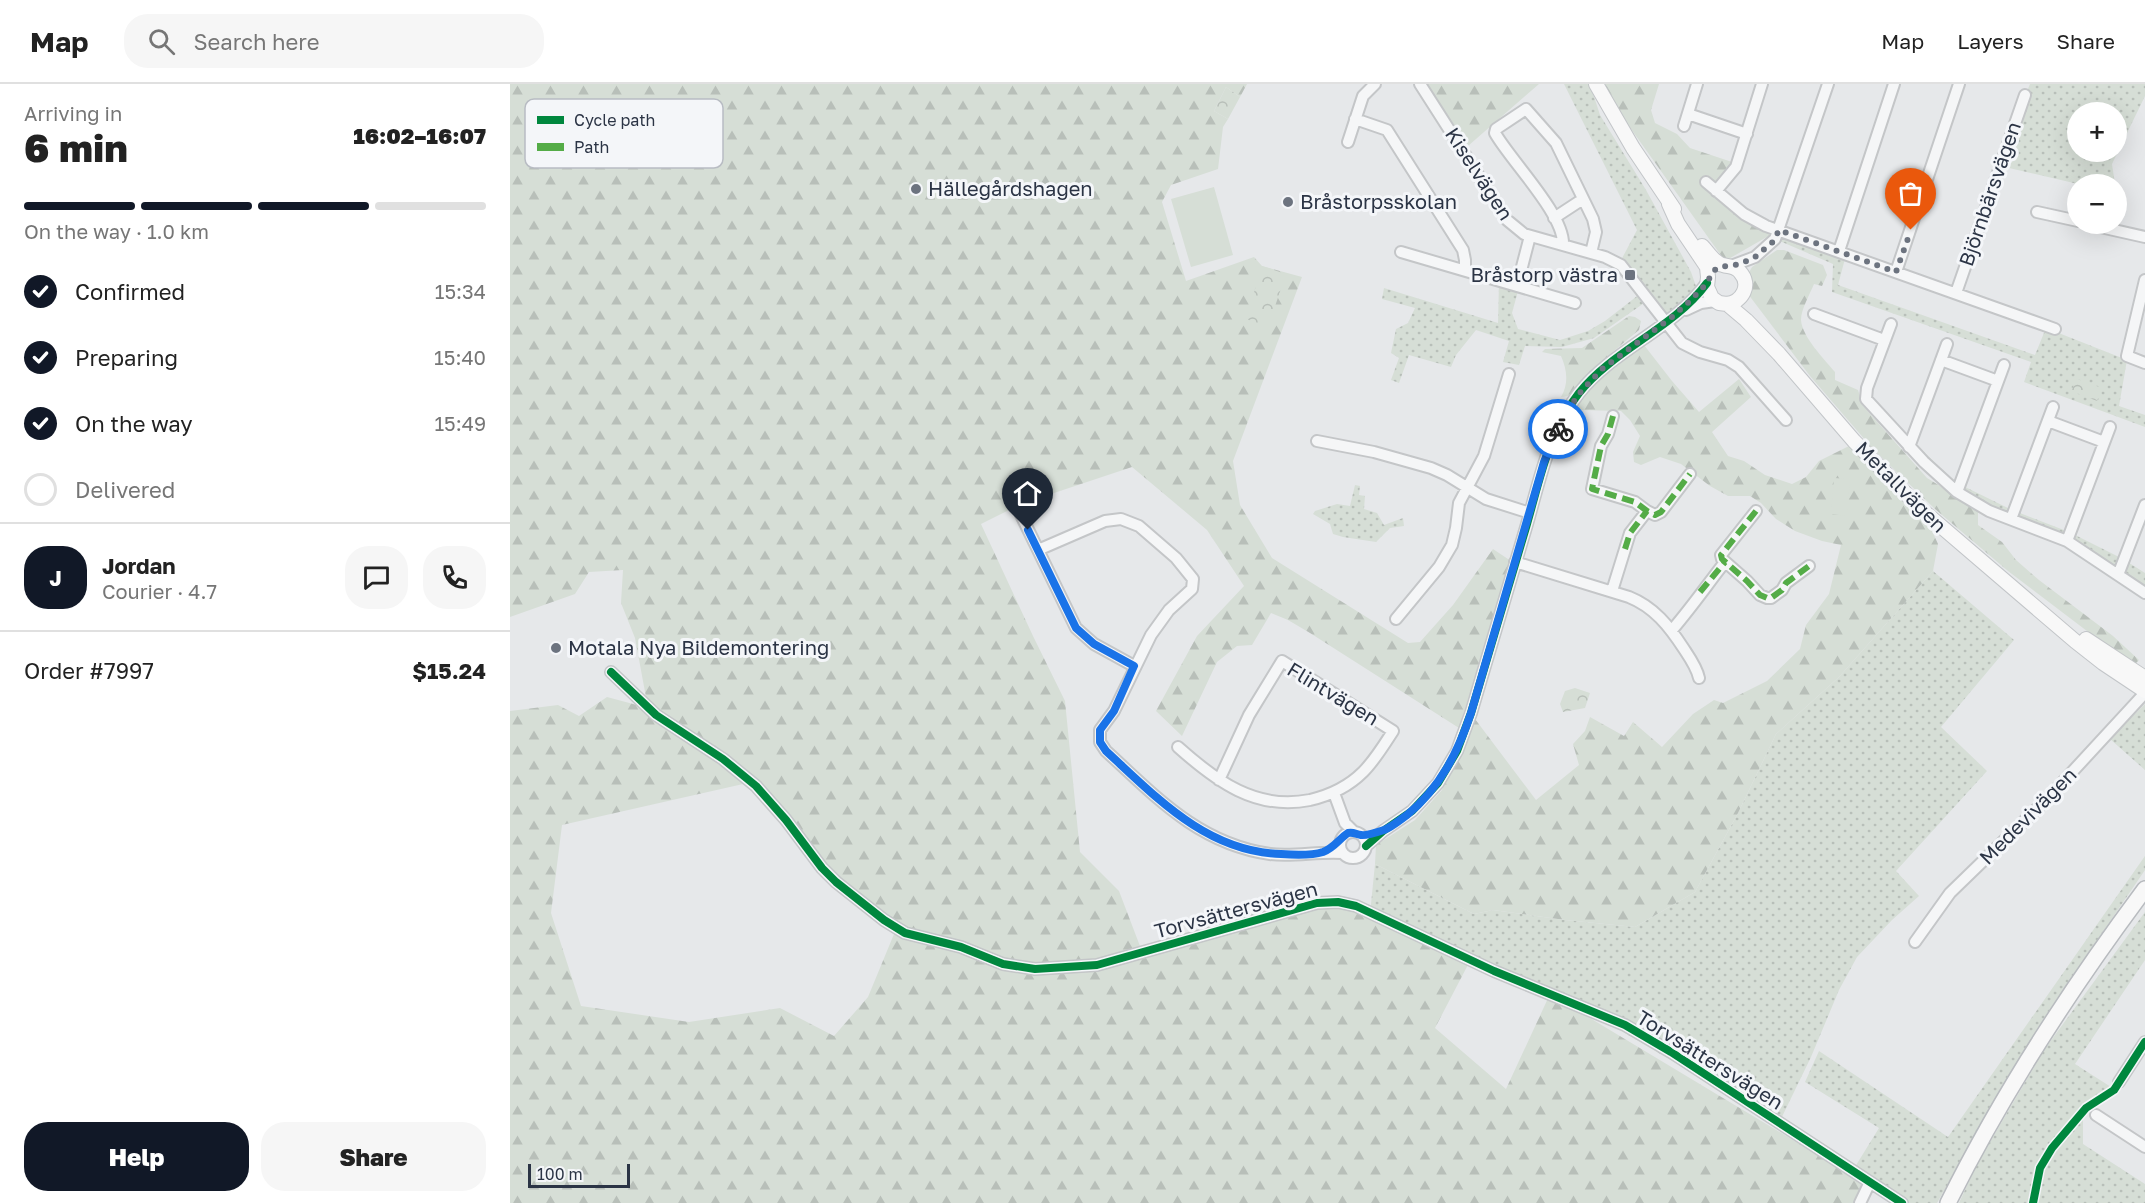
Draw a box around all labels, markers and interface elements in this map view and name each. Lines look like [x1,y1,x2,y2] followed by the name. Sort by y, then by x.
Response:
[124,14,544,68] search box
[30,25,88,58] text: Map
[145,25,178,58] icon: search
[193,28,319,55] text: Search here
[1881,28,1924,54] text: Map
[1957,28,2024,54] text: Layers
[2057,28,2115,54] text: Share
[525,99,723,168] legend
[24,101,122,125] text: Arriving in
[2067,102,2127,234] map controls
[2067,102,2127,162] button: +
[574,110,655,130] text: Cycle path
[1953,118,2025,269] street label: Björnbärsvägen
[353,122,486,149] text: 16:02–16:07
[1441,123,1519,224] street label: Kiselvägen
[24,124,128,171] text: 6 min
[574,137,609,157] text: Path
[1885,168,1936,230] pin
[2067,174,2127,234] button: −
[928,176,1093,200] place label: Hällegårdshagen
[1894,177,1927,210] icon: bag
[909,182,923,196] marker: Hällegårdshagen
[1300,189,1457,213] place label: Bråstorpsskolan
[1281,195,1295,209] marker: Bråstorpsskolan
[24,219,209,243] text: On the way · 1.0 km
[1470,262,1618,286] place label: Bråstorp västra
[1623,268,1637,282] marker: Bråstorp västra
[24,275,57,308] icon: check
[75,278,185,305] text: Confirmed
[435,279,486,303] text: 15:34
[24,341,57,374] icon: check
[75,344,178,371] text: Preparing
[434,345,486,369] text: 15:40
[1528,399,1588,459] courier
[24,407,57,440] icon: check
[75,410,193,437] text: On the way
[434,411,486,435] text: 15:49
[1542,413,1575,446] icon: bike
[1851,436,1952,537] street label: Metallvägen
[1002,468,1053,530] pin
[75,476,175,503] text: Delivered
[1011,477,1044,510] icon: home
[345,546,408,609] button: chat
[423,546,486,609] button: phone
[102,552,176,579] text: Jordan
[49,564,62,591] text: J
[102,579,217,603] text: Courier · 4.7
[568,635,829,659] place label: Motala Nya Bildemontering
[549,641,563,655] marker: Motala Nya Bildemontering
[1283,656,1384,730] street label: Flintvägen
[24,657,154,684] text: Order #7997
[412,657,486,684] text: $15.24
[1974,762,2081,869] street label: Medevivägen
[1151,876,1320,942] street label: Torvsättersvägen
[1633,1004,1788,1114] street label: Torvsättersvägen
[24,1122,249,1191] button: Help
[261,1122,486,1191] button: Share
[528,1161,630,1188] scale bar
[537,1164,583,1184] text: 100 m

